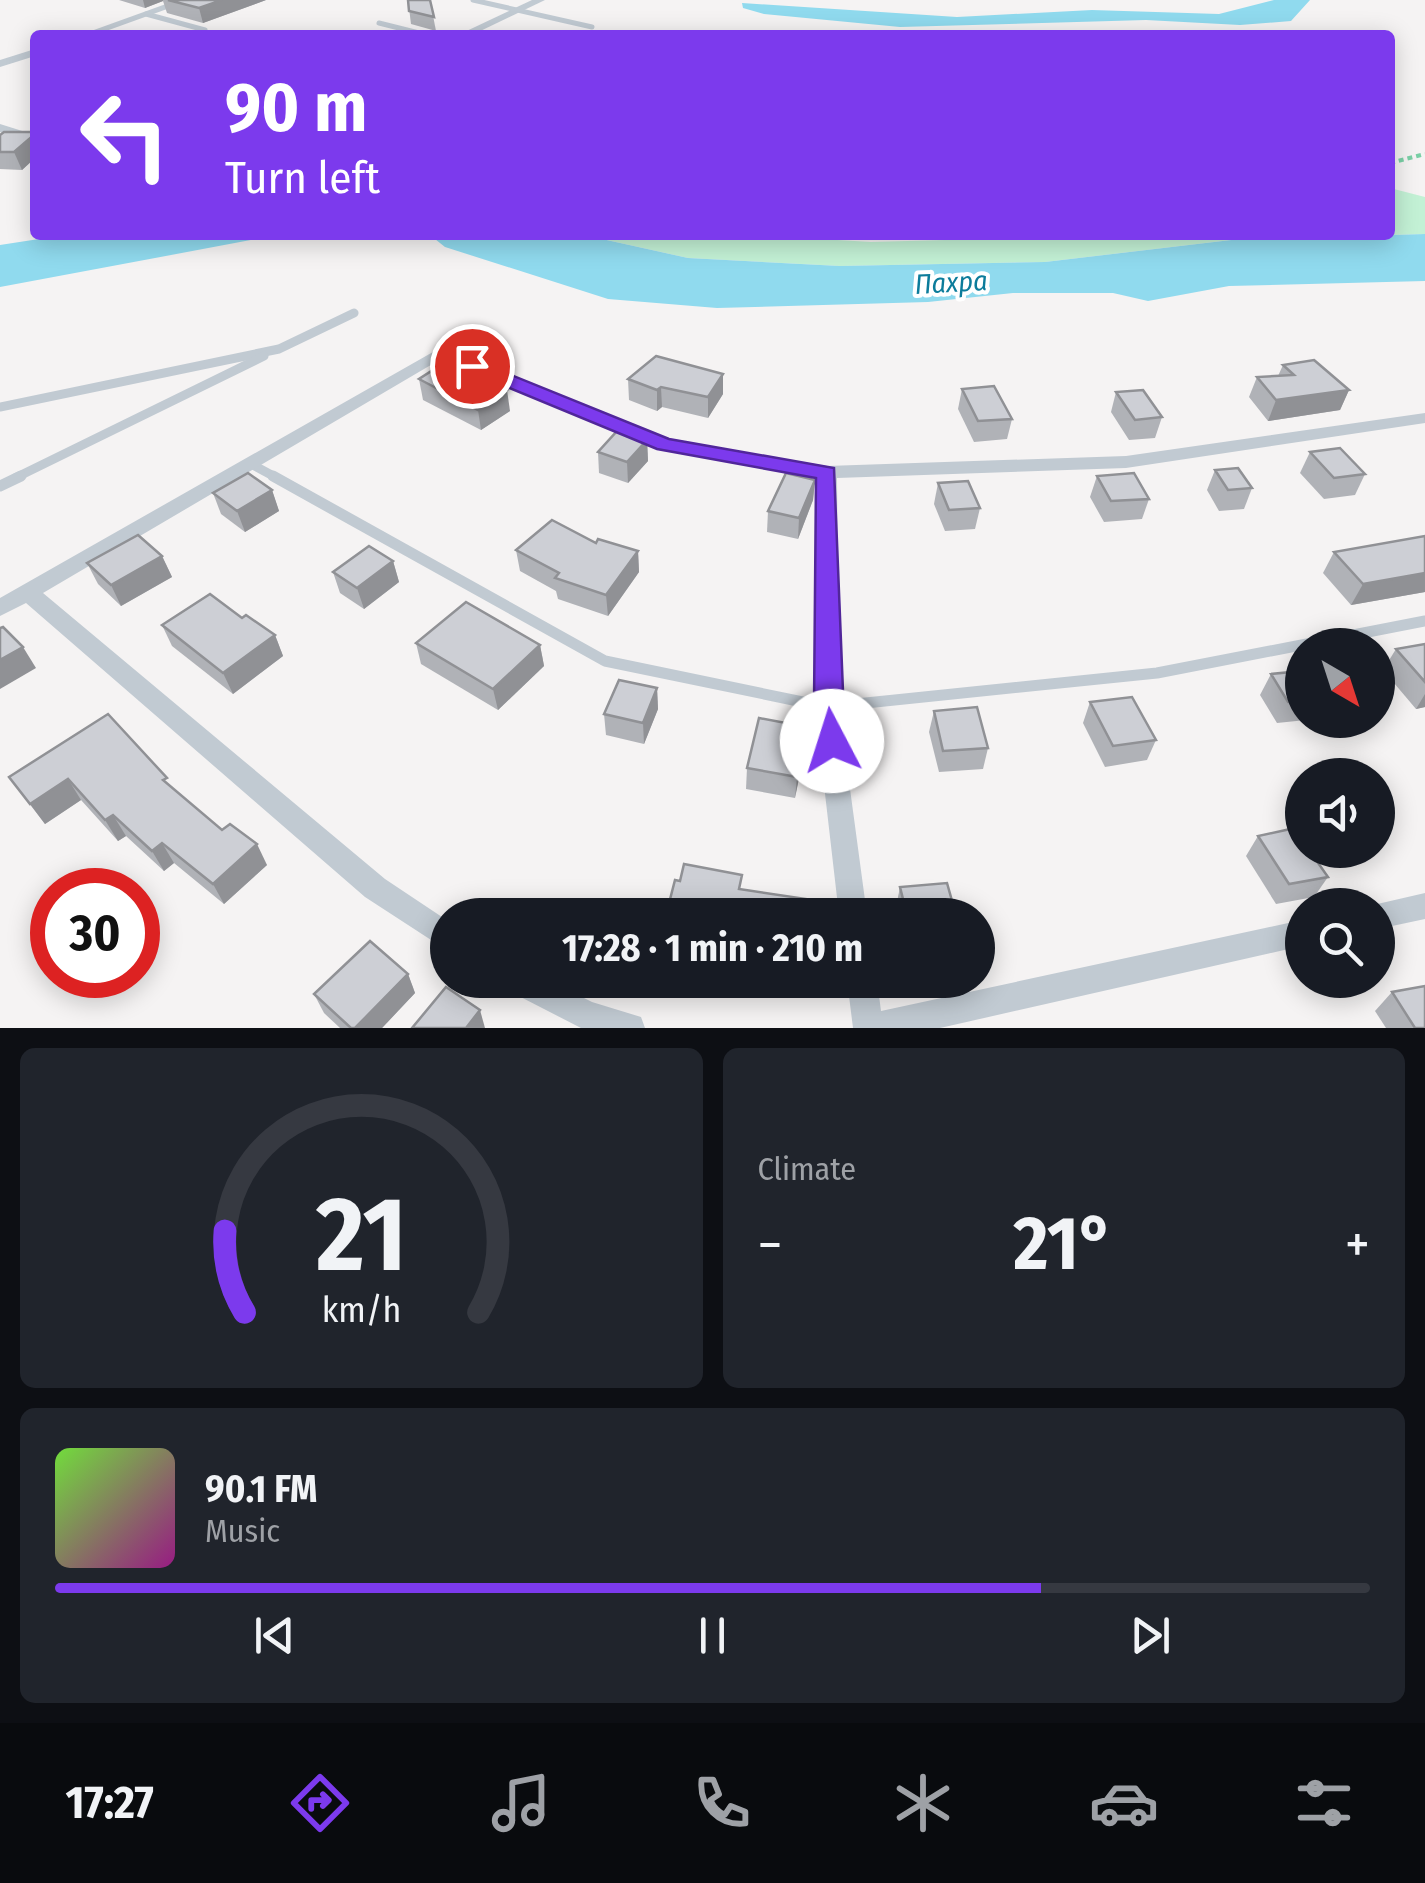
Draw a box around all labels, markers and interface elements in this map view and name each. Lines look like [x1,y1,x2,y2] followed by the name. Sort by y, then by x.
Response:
[225,66,367,150] text: 90 m
[60,70,190,200] icon: left
[225,151,380,205] text: Turn left
[914,264,988,301] water label: Пахра
[430,324,515,409] pin
[445,339,500,394] icon: arrive
[1285,628,1395,738] north arrow
[1285,628,1395,998] map controls
[780,689,884,793] position arrow
[1285,758,1395,868] button: sound
[30,868,160,998] speed limit sign: 30
[1285,888,1395,998] button: search
[562,925,863,971] text: 17:28 · 1 min · 210 m
[758,1150,856,1188] text: Climate
[315,1173,406,1298] text: 21
[1014,1199,1114,1289] text: 21°
[758,1212,782,1278] text: −
[1345,1212,1370,1278] text: +
[321,1289,401,1331] text: km/h
[205,1466,317,1512] text: 90.1 FM
[205,1512,280,1550] text: Music
[247,1608,302,1663] icon: previous
[685,1608,740,1663] icon: pause
[1123,1608,1178,1663] icon: next
[285,1768,355,1838] icon: directions
[486,1768,556,1838] icon: music
[687,1768,757,1838] icon: phone
[888,1768,958,1838] icon: climate
[1089,1768,1159,1838] icon: car
[1289,1768,1359,1838] icon: filters
[65,1776,154,1830] text: 17:27

